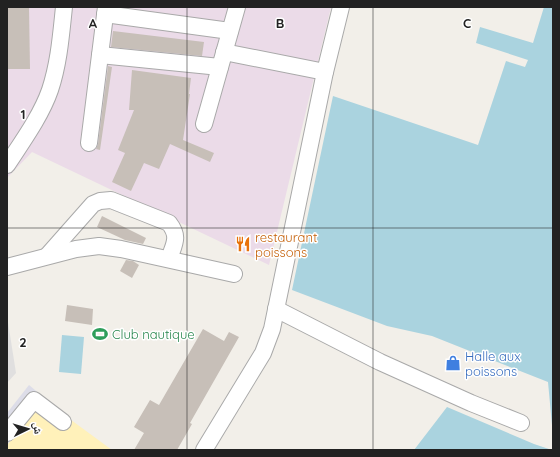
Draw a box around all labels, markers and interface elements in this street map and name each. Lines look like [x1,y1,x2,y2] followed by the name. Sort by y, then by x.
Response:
[89,15,98,31] text: A
[276,15,284,31] text: B
[463,15,471,31] text: C
[20,106,26,122] text: 1
[255,229,317,260] place label: restaurant poissons
[234,235,252,253] restaurant icon: restaurant poissons
[91,325,109,343] sports icon: Club nautique
[112,326,195,342] place label: Club nautique
[19,334,27,350] text: 2
[465,348,520,379] place label: Halle aux poissons
[444,354,462,372] shop icon: Halle aux poissons
[8,409,48,449] north arrow
[29,422,45,435] text: ش

